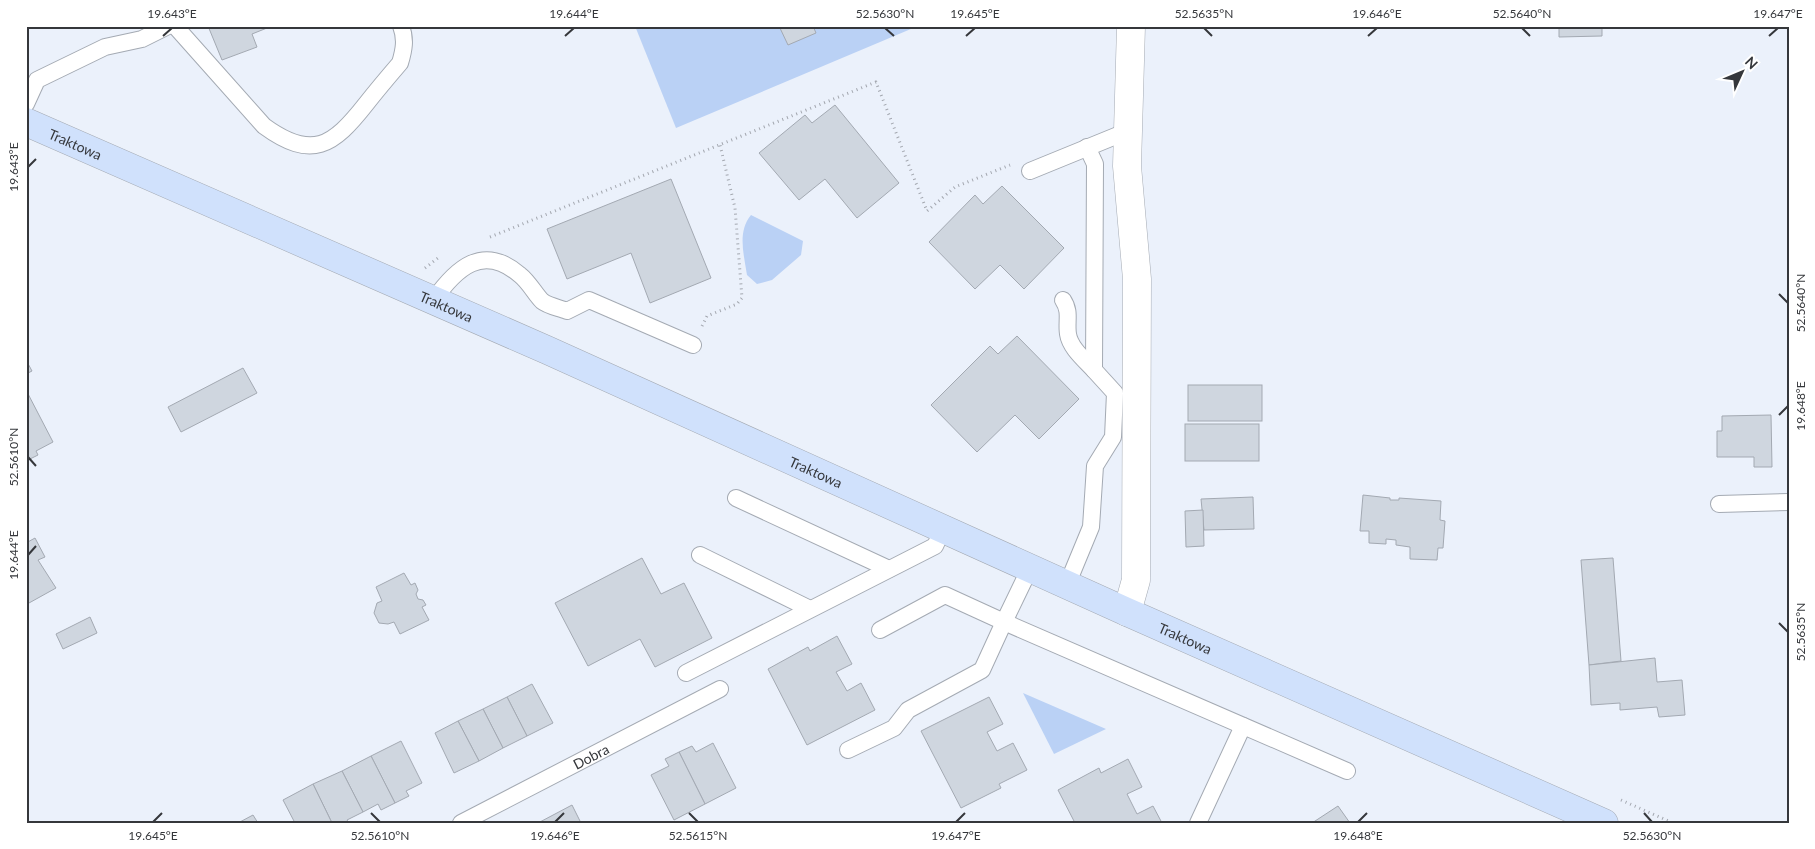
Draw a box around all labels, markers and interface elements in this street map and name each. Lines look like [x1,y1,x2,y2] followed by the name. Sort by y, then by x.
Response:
[147,6,197,21] text: 19.643°E
[549,6,599,21] text: 19.644°E
[856,6,914,21] text: 52.5630°N
[950,6,1000,21] text: 19.645°E
[1175,6,1233,21] text: 52.5635°N
[1352,6,1402,21] text: 19.646°E
[1493,6,1551,21] text: 52.5640°N
[1753,6,1803,21] text: 19.647°E
[1718,48,1768,98] north arrow
[1742,53,1762,72] text: N
[46,125,105,163] street label: Traktowa
[6,142,21,192] text: 19.643°E
[1793,274,1808,332] text: 52.5640°N
[417,287,476,325] street label: Traktowa
[1793,381,1808,431] text: 19.648°E
[6,428,21,486] text: 52.5610°N
[787,452,845,491] street label: Traktowa
[6,530,21,580] text: 19.644°E
[1793,603,1808,661] text: 52.5635°N
[1156,619,1215,657] street label: Traktowa
[570,740,612,772] street label: Dobra
[128,828,178,843] text: 19.645°E
[351,828,409,843] text: 52.5610°N
[530,828,580,843] text: 19.646°E
[669,828,727,843] text: 52.5615°N
[931,828,981,843] text: 19.647°E
[1333,828,1383,843] text: 19.648°E
[1623,828,1681,843] text: 52.5630°N

